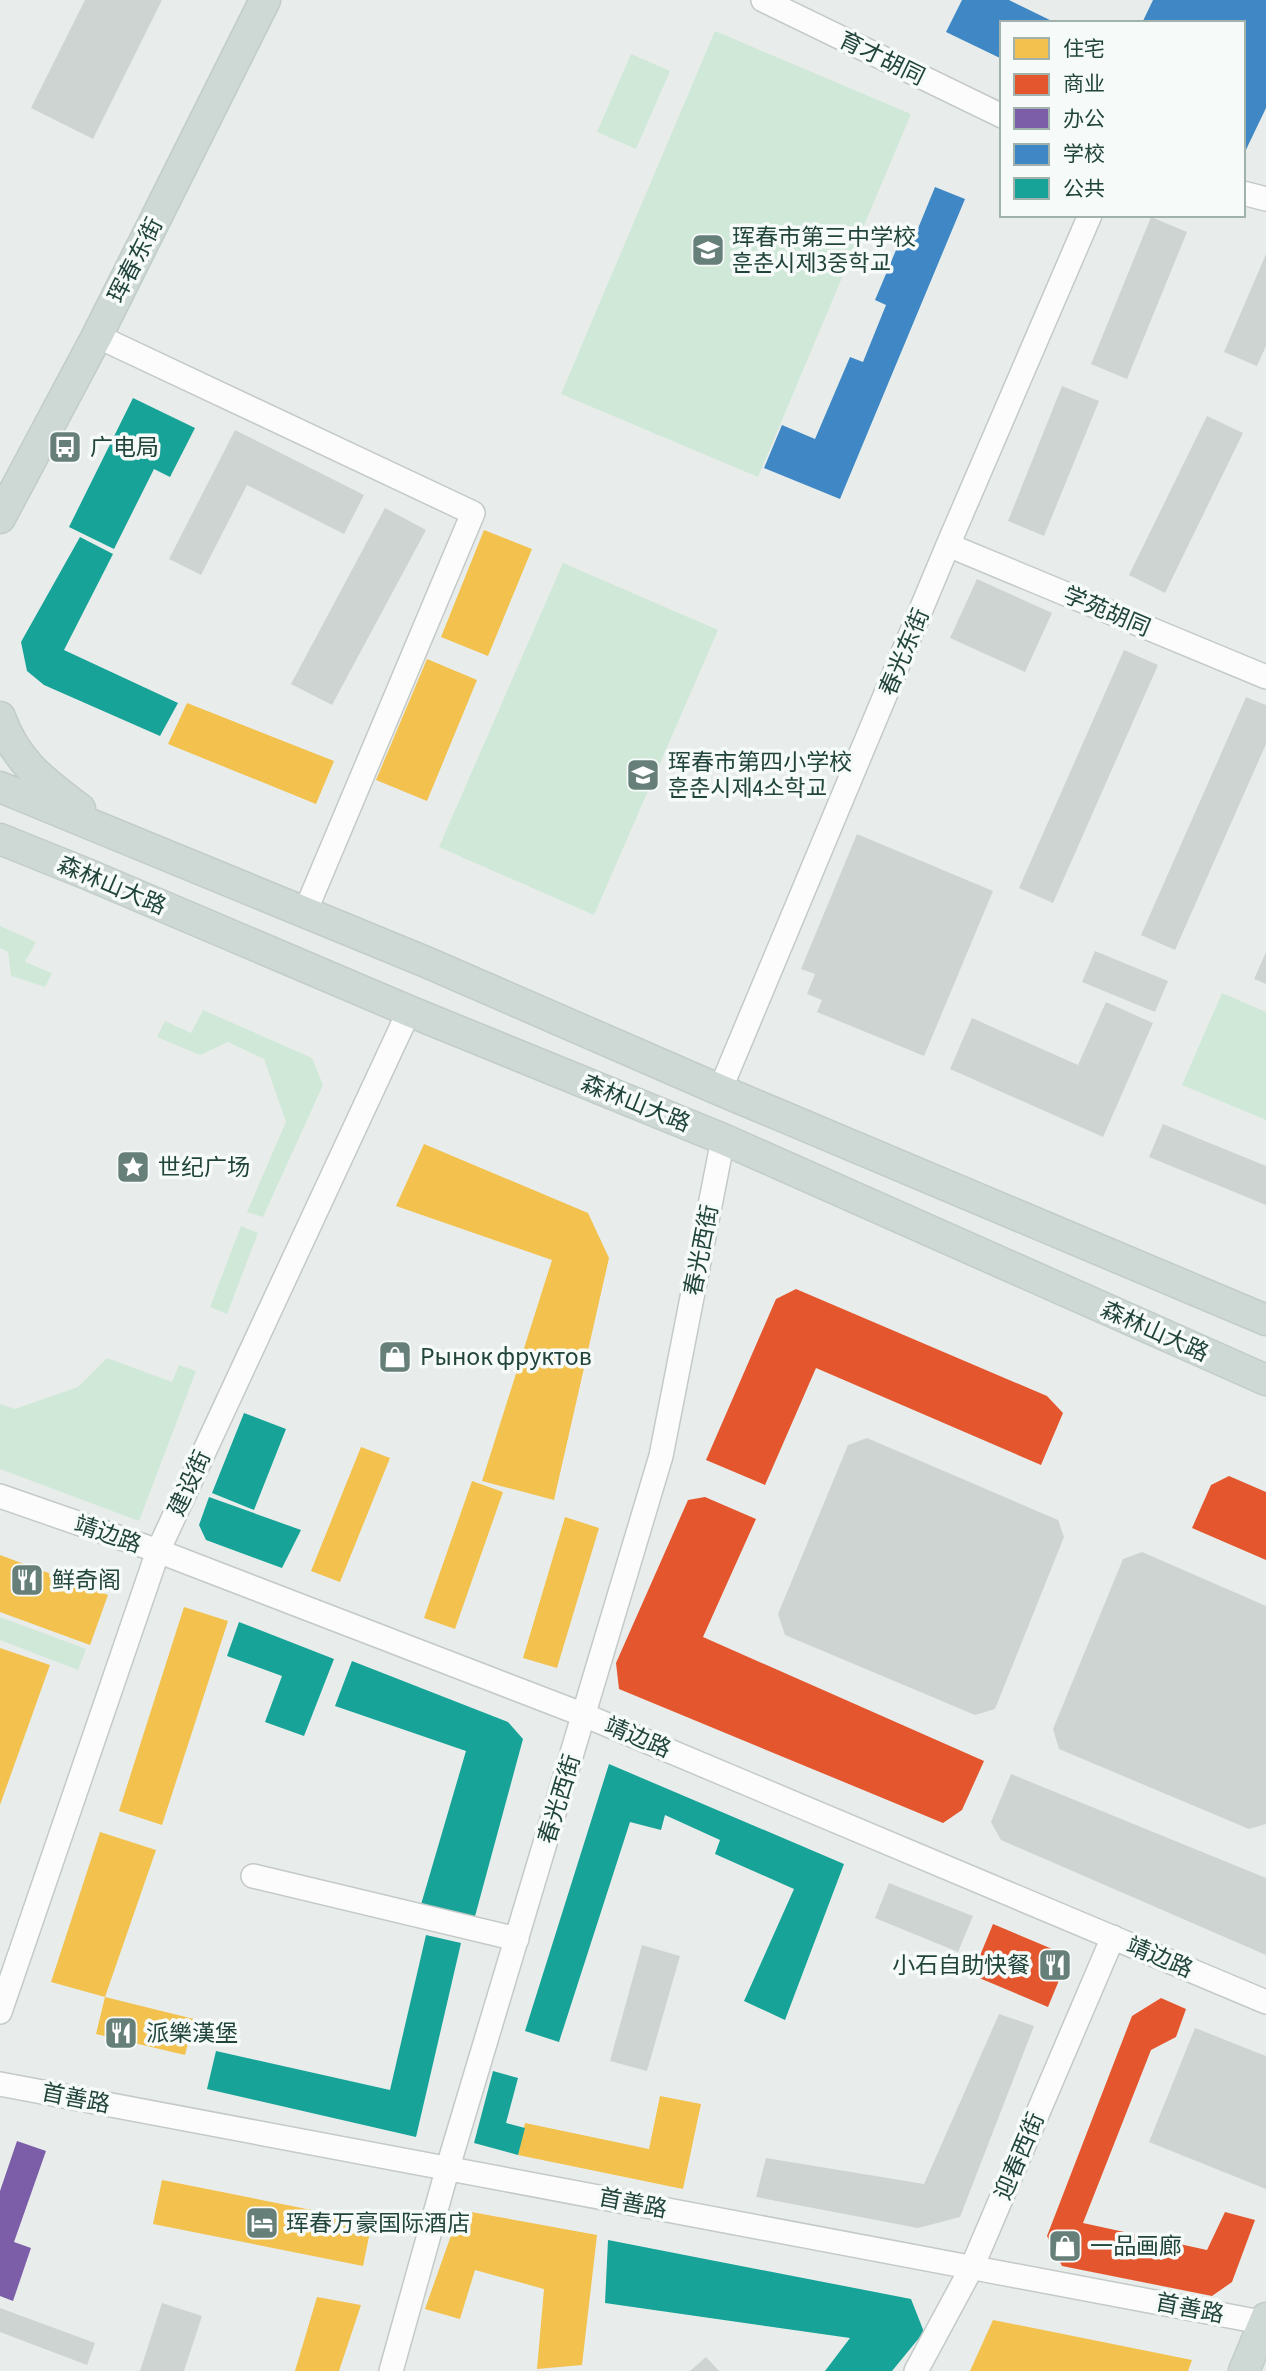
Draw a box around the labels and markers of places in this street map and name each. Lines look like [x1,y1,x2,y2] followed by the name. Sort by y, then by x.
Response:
[732,224,916,276] place label: 珲春市第三中学校 훈춘시제3중학교
[689,231,727,269] school or university icon: 珲春市第三中学校 훈춘시제3중학교
[46,428,84,466] bus stop icon: 广电局
[90,434,159,460] place label: 广电局
[668,749,852,801] place label: 珲春市第四小学校 훈춘시제4소학교
[624,756,662,794] school or university icon: 珲春市第四小学校 훈춘시제4소학교
[114,1148,152,1186] place icon: 世纪广场
[158,1154,250,1180] place label: 世纪广场
[376,1338,414,1376] shop icon: Рынок фруктов
[420,1344,592,1370] place label: Рынок фруктов
[8,1561,46,1599] restaurant icon: 鲜奇阁
[52,1567,121,1593] place label: 鲜奇阁
[1036,1946,1074,1984] restaurant icon: 小石自助快餐
[892,1952,1030,1978] place label: 小石自助快餐
[102,2014,140,2052] restaurant icon: 派樂漢堡
[146,2020,238,2046] place label: 派樂漢堡
[243,2204,281,2242] hotel icon: 珲春万豪国际酒店
[286,2210,470,2236] place label: 珲春万豪国际酒店
[1046,2227,1084,2265] shop icon: 一品画廊
[1090,2233,1182,2259] place label: 一品画廊

